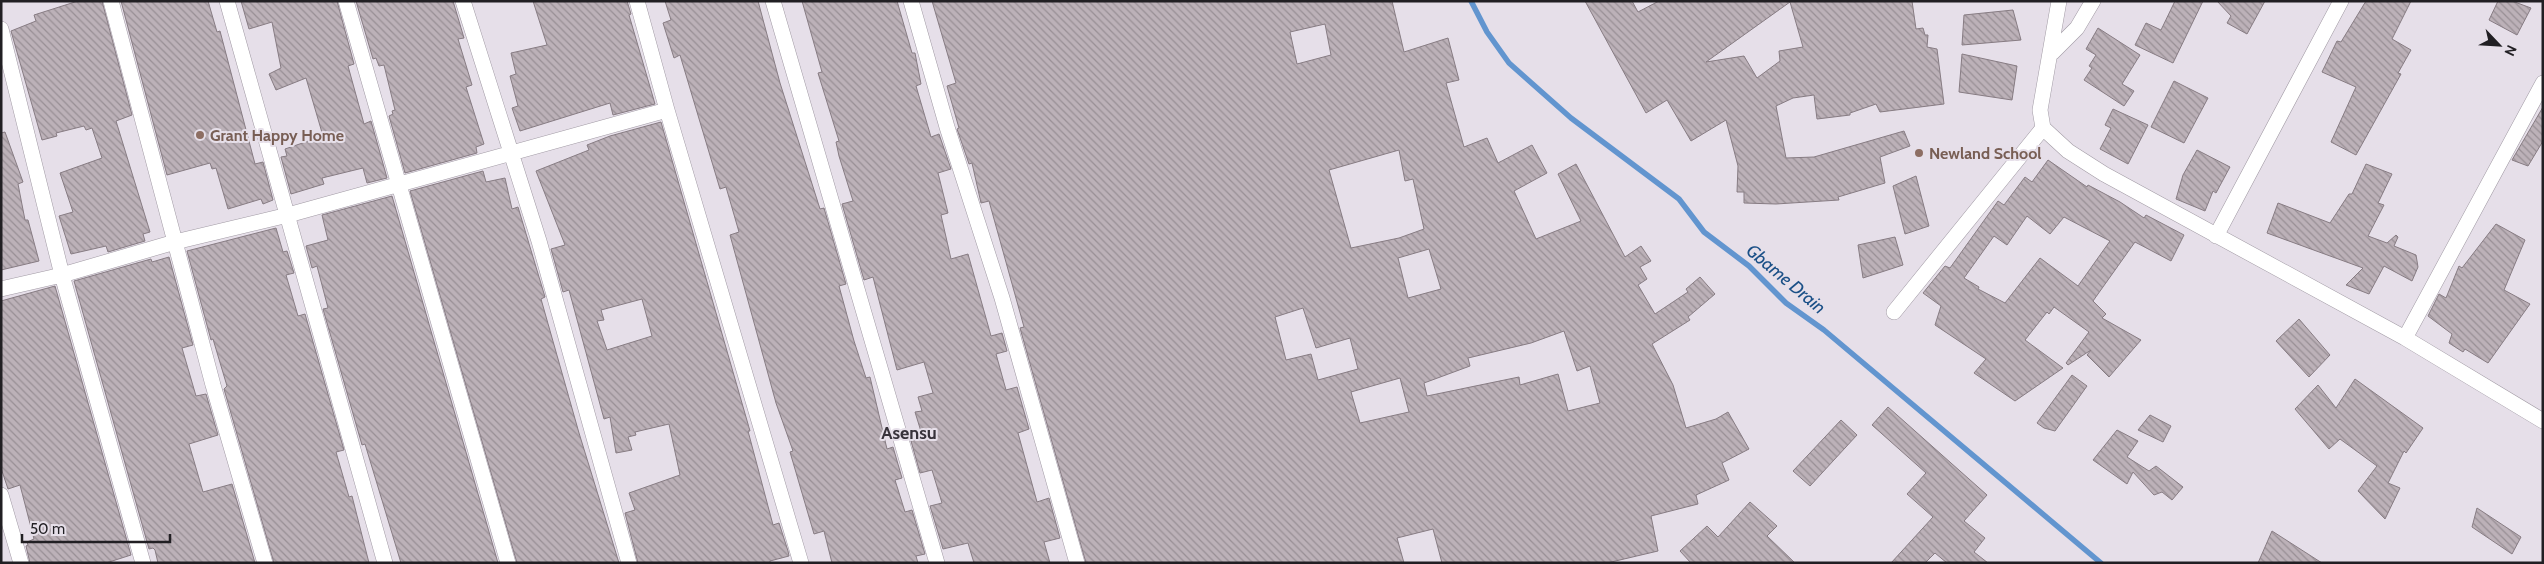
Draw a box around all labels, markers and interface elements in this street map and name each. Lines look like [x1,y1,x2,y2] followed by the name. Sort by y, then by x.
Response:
[2474,20,2524,70] north arrow
[2501,42,2521,59] text: N
[210,126,344,145] place label: Grant Happy Home
[194,129,206,141] marker: Grant Happy Home
[1929,144,2042,163] place label: Newland School
[1913,147,1925,159] marker: Newland School
[1742,239,1830,319] water label: Gbame Drain
[881,422,937,444] district label: Asensu
[22,512,170,544] scale bar
[30,520,65,538] text: 50 m

